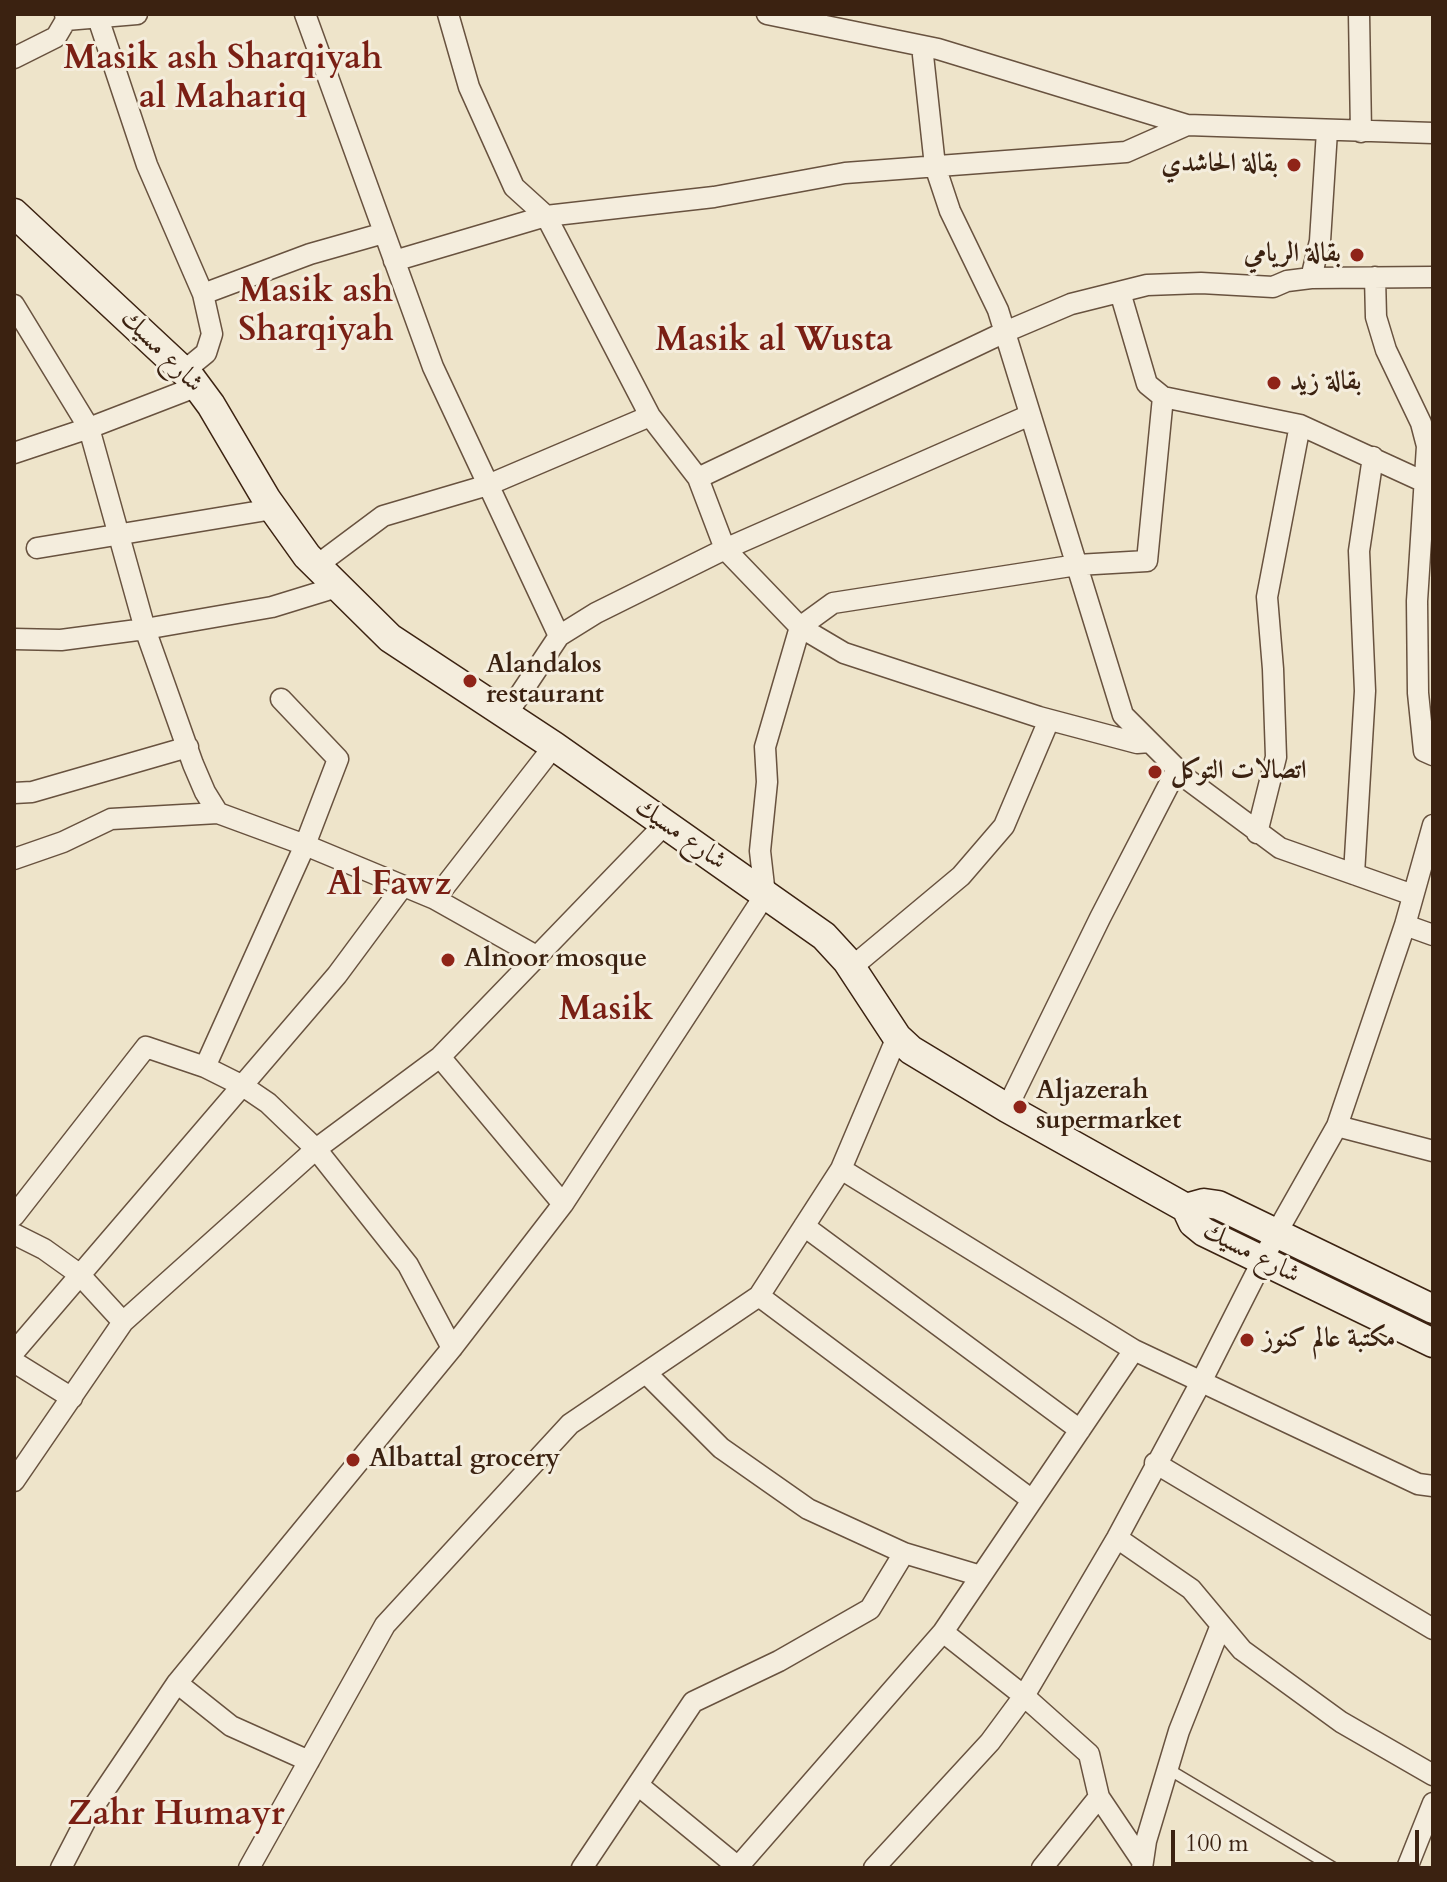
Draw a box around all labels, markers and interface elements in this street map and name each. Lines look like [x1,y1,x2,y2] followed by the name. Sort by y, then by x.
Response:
[64,40,382,120] district label: Masik ash Sharqiyah al Mahariq
[1161,149,1278,181] place label: بقالة الحاشدي
[1285,156,1303,174] marker: بقالة الحاشدي
[1244,239,1341,271] place label: بقالة الريامي
[1348,246,1366,264] marker: بقالة الريامي
[238,273,394,352] district label: Masik ash Sharqiyah
[113,304,209,400] street label: شارع مسيك
[655,322,893,362] district label: Masik al Wusta
[1290,367,1361,399] place label: بقالة زيد
[1265,374,1283,392] marker: بقالة زيد
[486,650,604,712] place label: Alandalos restaurant
[461,672,479,690] marker: Alandalos restaurant
[1171,756,1307,788] place label: اتصالات التوكل
[1146,763,1164,781] marker: اتصالات التوكل
[628,792,732,878] street label: شارع مسيك
[327,866,451,906] district label: Al Fawz
[464,944,647,976] place label: Alnoor mosque
[439,951,457,969] marker: Alnoor mosque
[559,991,653,1031] district label: Masik
[1036,1076,1181,1138] place label: Aljazerah supermarket
[1011,1098,1029,1116] marker: Aljazerah supermarket
[1197,1216,1305,1292] street label: شارع مسيك
[1263,1324,1395,1356] place label: مكتبة عالم كنوز
[1238,1331,1256,1349] marker: مكتبة عالم كنوز
[369,1444,560,1476] place label: Albattal grocery
[344,1451,362,1469] marker: Albattal grocery
[67,1796,285,1836] district label: Zahr Humayr
[1175,1814,1423,1864] scale bar
[1185,1827,1249,1860] text: 100 m

